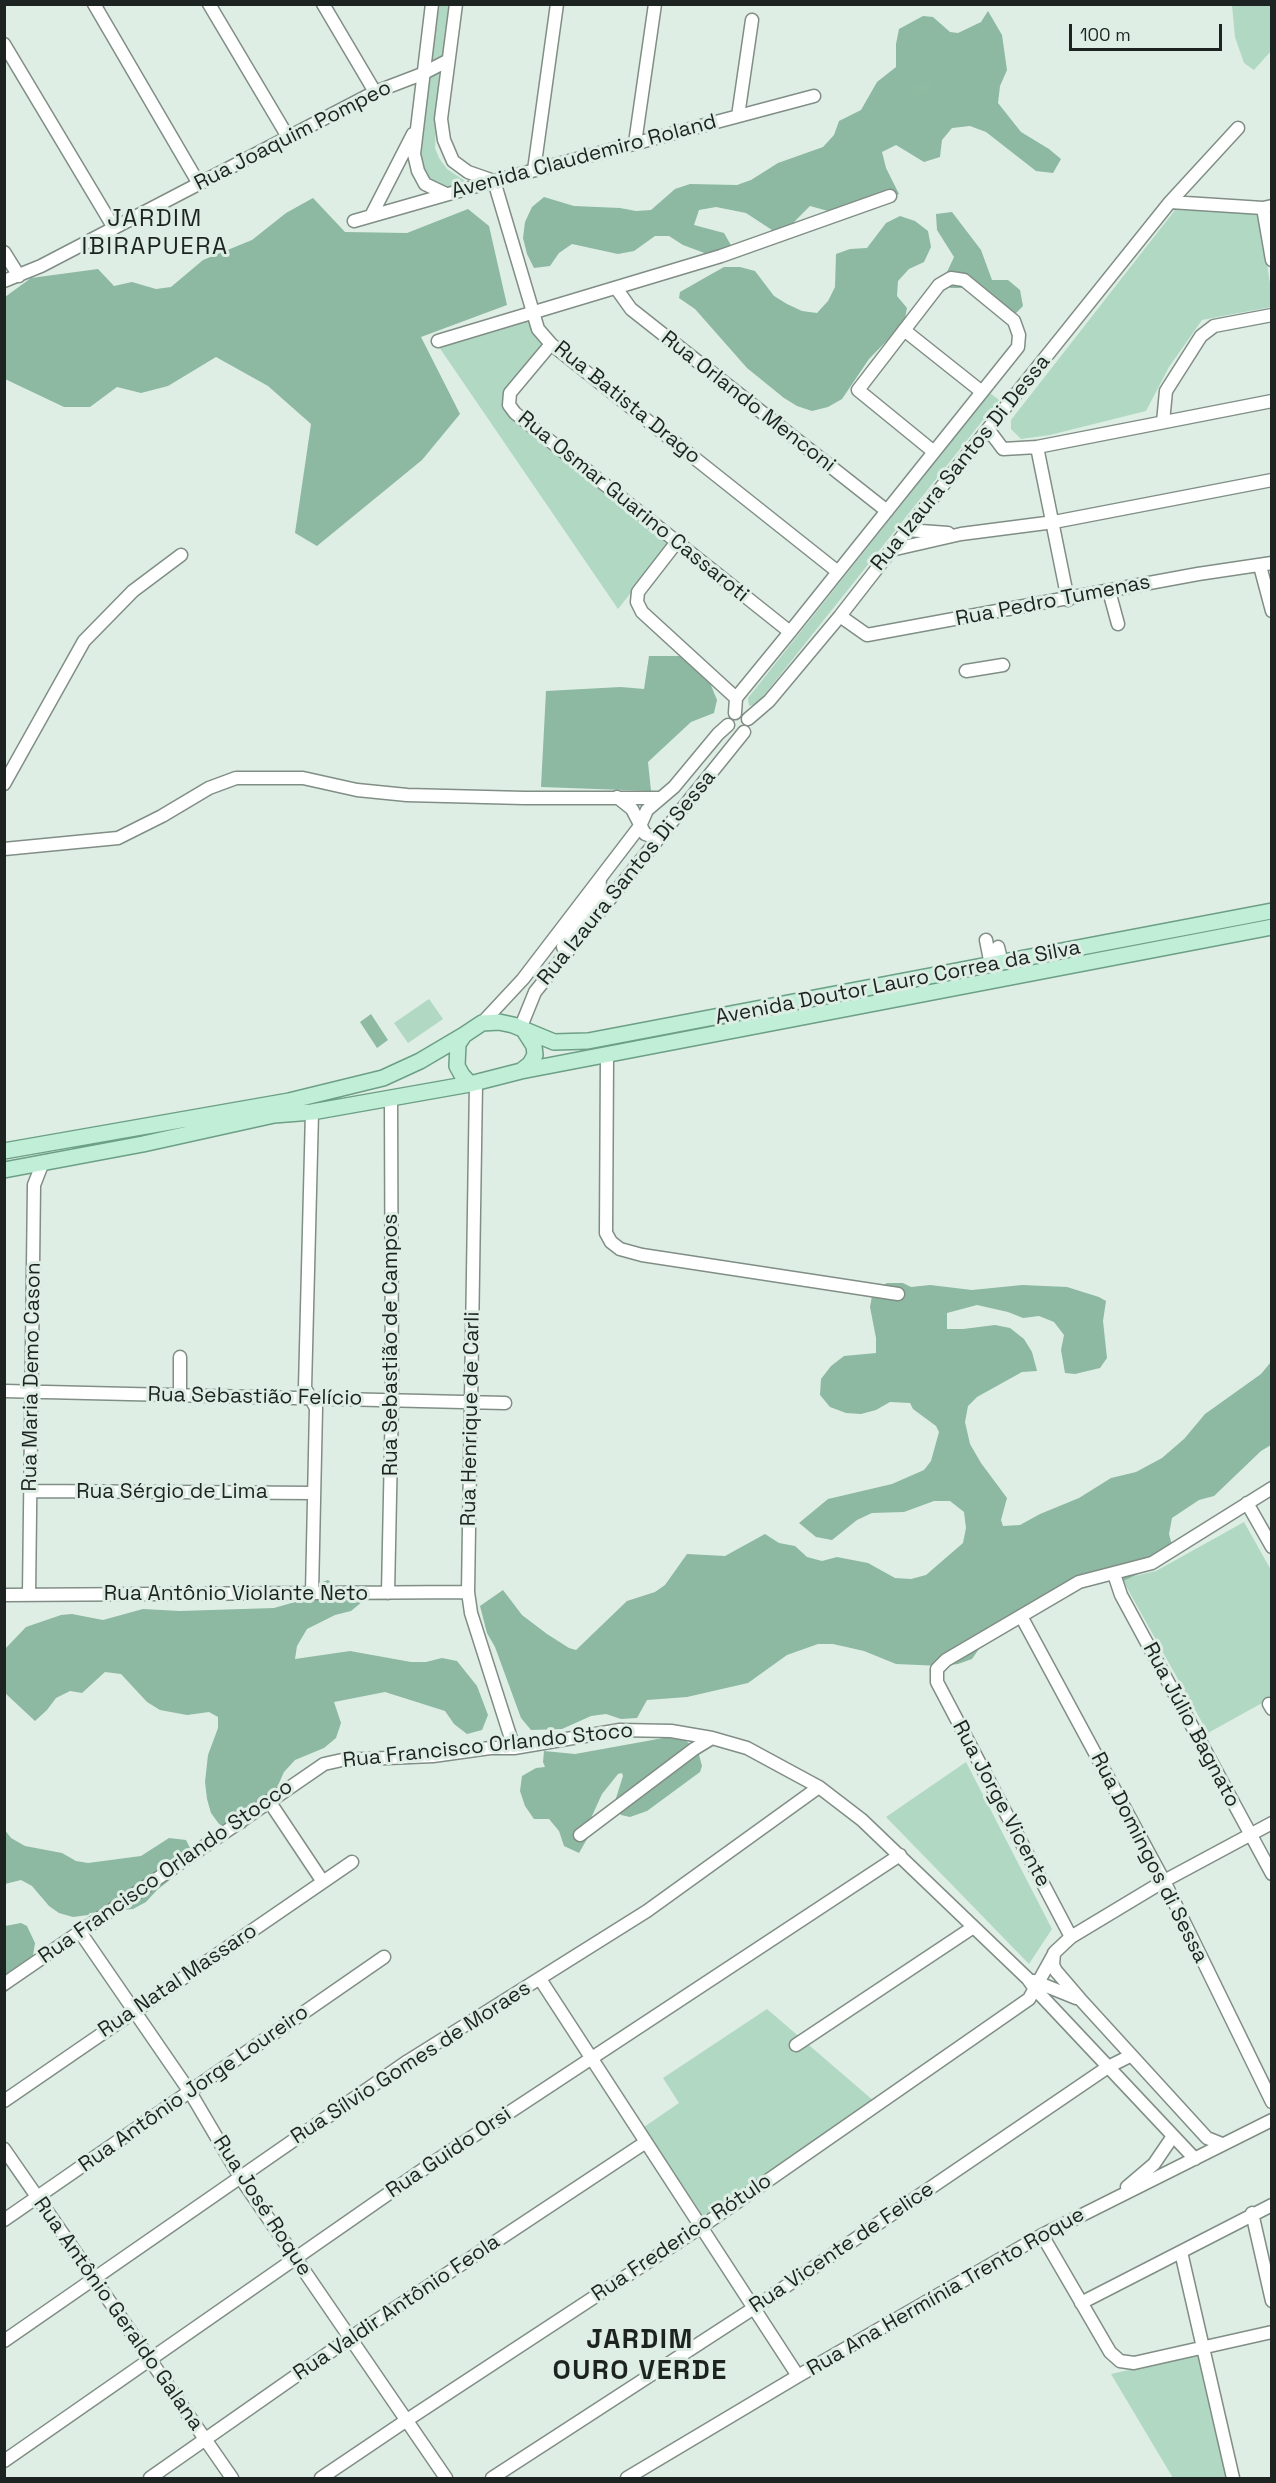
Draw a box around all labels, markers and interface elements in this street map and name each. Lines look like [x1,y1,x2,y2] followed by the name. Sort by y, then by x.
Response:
[1072,12,1225,50] scale bar
[1080,23,1131,46] text: 100 m
[190,75,396,197] street label: Rua Joaquim Pompeo
[449,109,719,205] street label: Avenida Claudemiro Roland
[81,205,229,261] district label: JARDIM IBIRAPUERA
[656,326,840,478] street label: Rua Orlando Menconi
[549,336,705,470] street label: Rua Batista Drago
[866,350,1056,576] street label: Rua Izaura Santos Di Dessa
[512,406,754,608] street label: Rua Osmar Guarino Cassaroti
[954,570,1152,632] street label: Rua Pedro Tumenas
[532,765,722,991] street label: Rua Izaura Santos Di Sessa
[713,935,1083,1031] street label: Avenida Doutor Lauro Correa da Silva
[378,1214,404,1476] street label: Rua Sebastião de Campos
[17,1262,47,1492] street label: Rua Maria Demo Cason
[457,1311,485,1527] street label: Rua Henrique de Carli
[147,1383,363,1411] street label: Rua Sebastião Felício
[76,1479,268,1505] street label: Rua Sérgio de Lima
[104,1581,368,1607] street label: Rua Antônio Violante Neto
[1137,1638,1245,1812] street label: Rua Júlio Bagnato
[947,1717,1055,1891] street label: Rua Jorge Vicente
[342,1718,634,1774] street label: Rua Francisco Orlando Stoco
[1085,1748,1213,1968] street label: Rua Domingos di Sessa
[34,1774,298,1970] street label: Rua Francisco Orlando Stocco
[94,1919,262,2043] street label: Rua Natal Massaro
[286,1976,536,2150] street label: Rua Sílvio Gomes de Moraes
[74,2000,314,2178] street label: Rua Antônio Jorge Loureiro
[382,2102,516,2204] street label: Rua Guido Orsi
[207,2131,317,2281] street label: Rua José Roque
[587,2168,777,2308] street label: Rua Frederico Rótulo
[745,2177,939,2319] street label: Rua Vicente de Felice
[28,2192,208,2436] street label: Rua Antônio Geraldo Galana
[803,2202,1089,2382] street label: Rua Ana Hermínia Trento Roque
[289,2230,505,2386] street label: Rua Valdir Antônio Feola
[552,2325,728,2388] district label: JARDIM OURO VERDE

